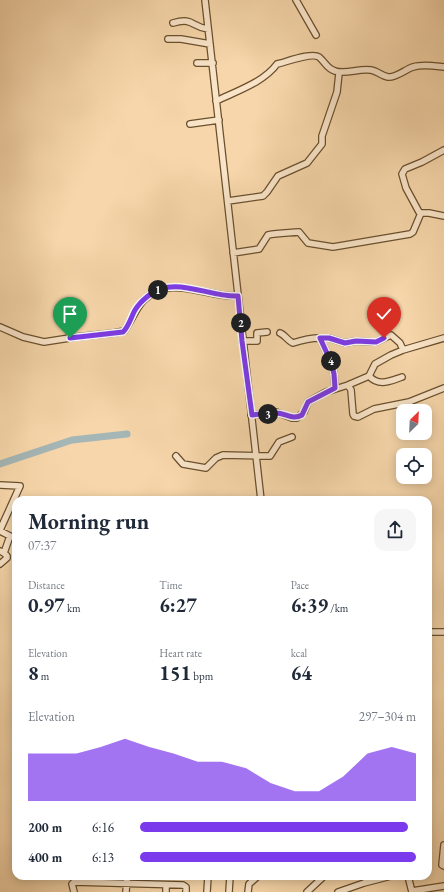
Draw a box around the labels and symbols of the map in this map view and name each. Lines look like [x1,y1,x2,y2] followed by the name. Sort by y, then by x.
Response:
[148,280,168,300] pin: 1
[53,297,87,338] pin
[367,297,401,338] pin
[231,313,251,333] pin: 2
[321,351,341,371] pin: 4
[258,404,278,424] pin: 3
[396,404,432,440] north arrow

